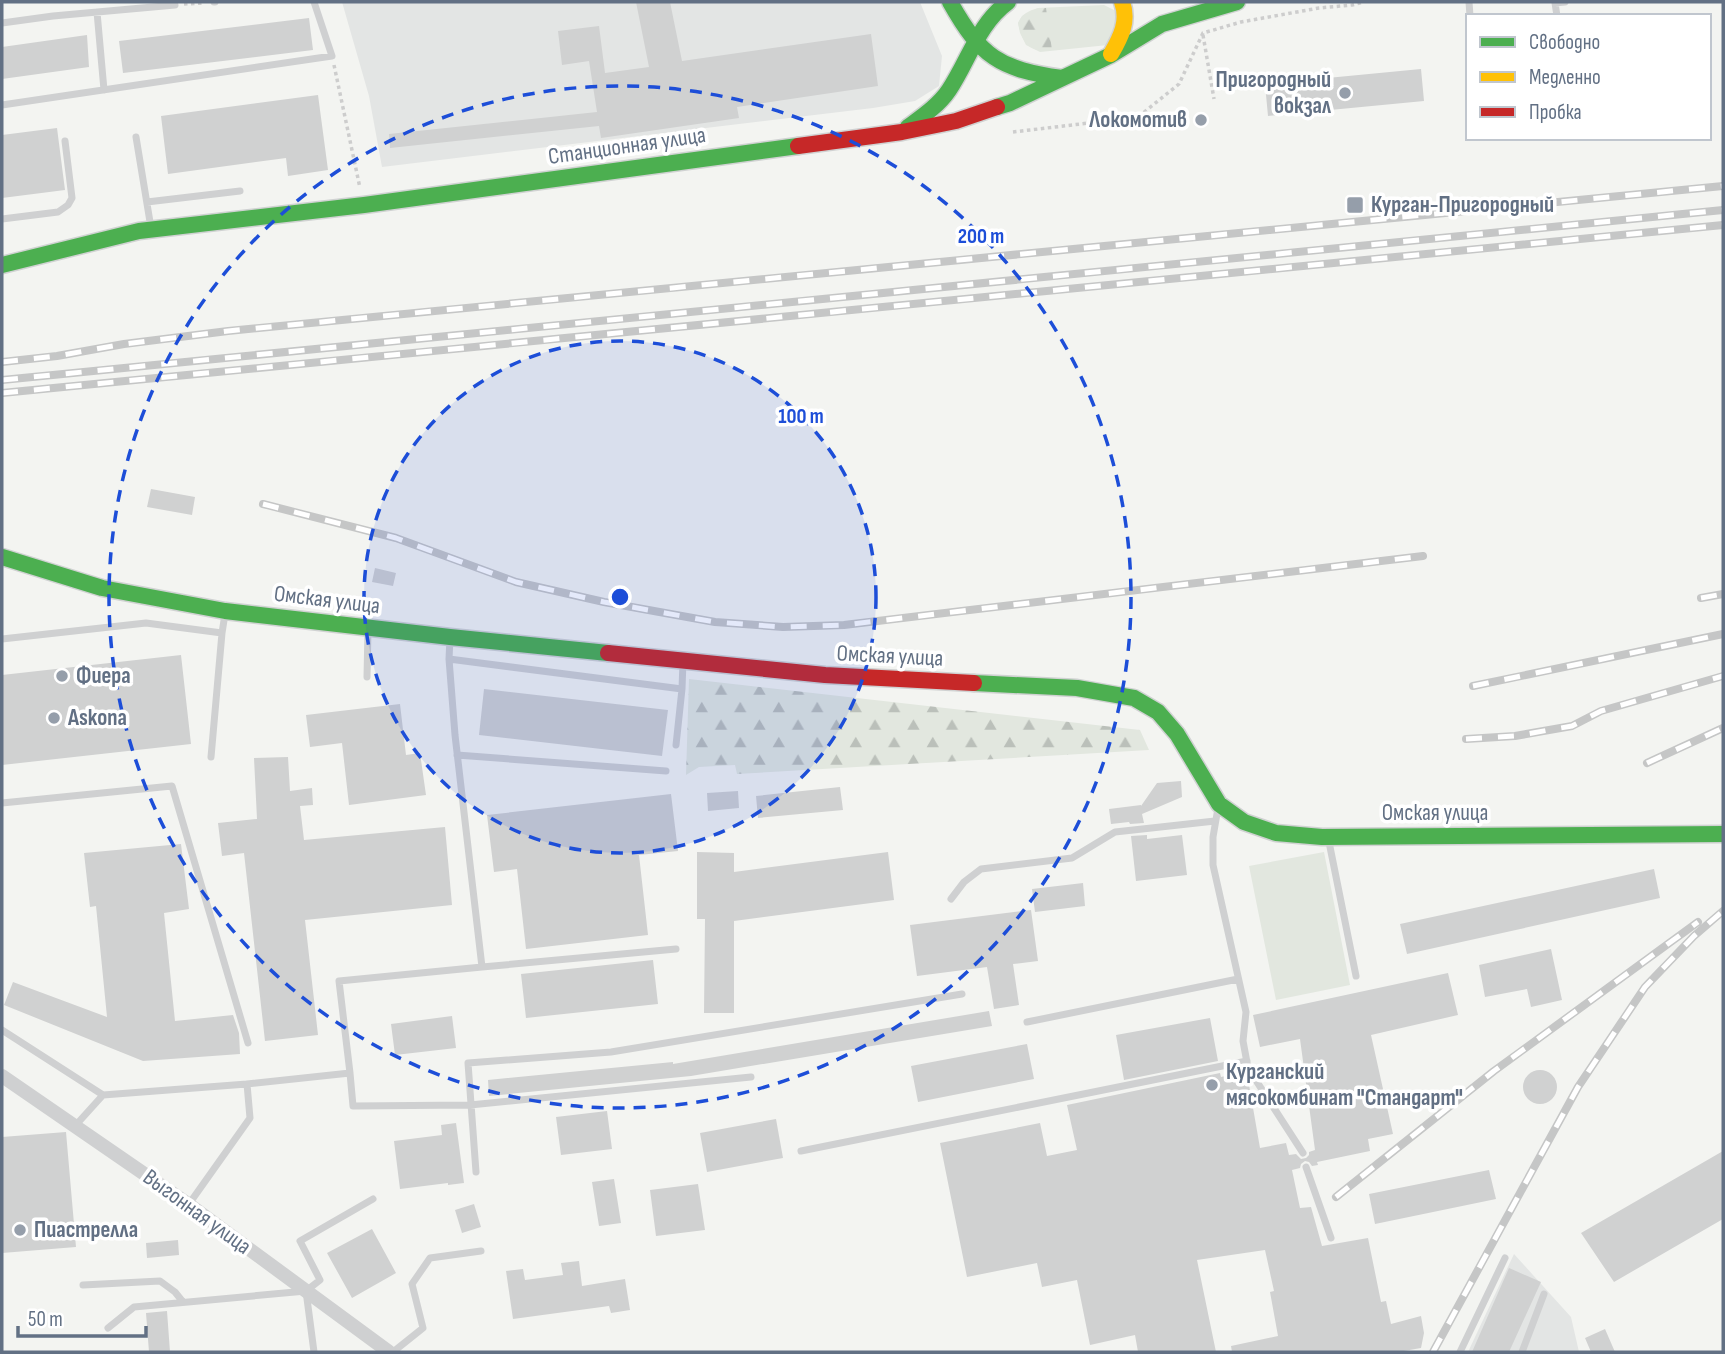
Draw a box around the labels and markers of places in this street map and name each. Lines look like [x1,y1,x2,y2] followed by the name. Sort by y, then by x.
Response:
[1216,66,1332,120] place label: Пригородный вокзал
[1337,85,1353,101] marker: Пригородный вокзал
[1088,106,1187,134] place label: Локомотив
[1193,112,1209,128] marker: Локомотив
[1371,191,1554,219] place label: Курган-Пригородный
[1345,195,1365,215] marker: Курган-Пригородный
[608,585,632,609] centre of rings
[76,662,131,690] place label: Фиера
[54,668,70,684] marker: Фиера
[67,704,127,732] place label: Askona
[46,710,62,726] marker: Askona
[1226,1058,1463,1112] place label: Курганский мясокомбинат "Стандарт"
[1204,1077,1220,1093] marker: Курганский мясокомбинат "Стандарт"
[34,1216,138,1244] place label: Пиастрелла
[12,1222,28,1238] marker: Пиастрелла

